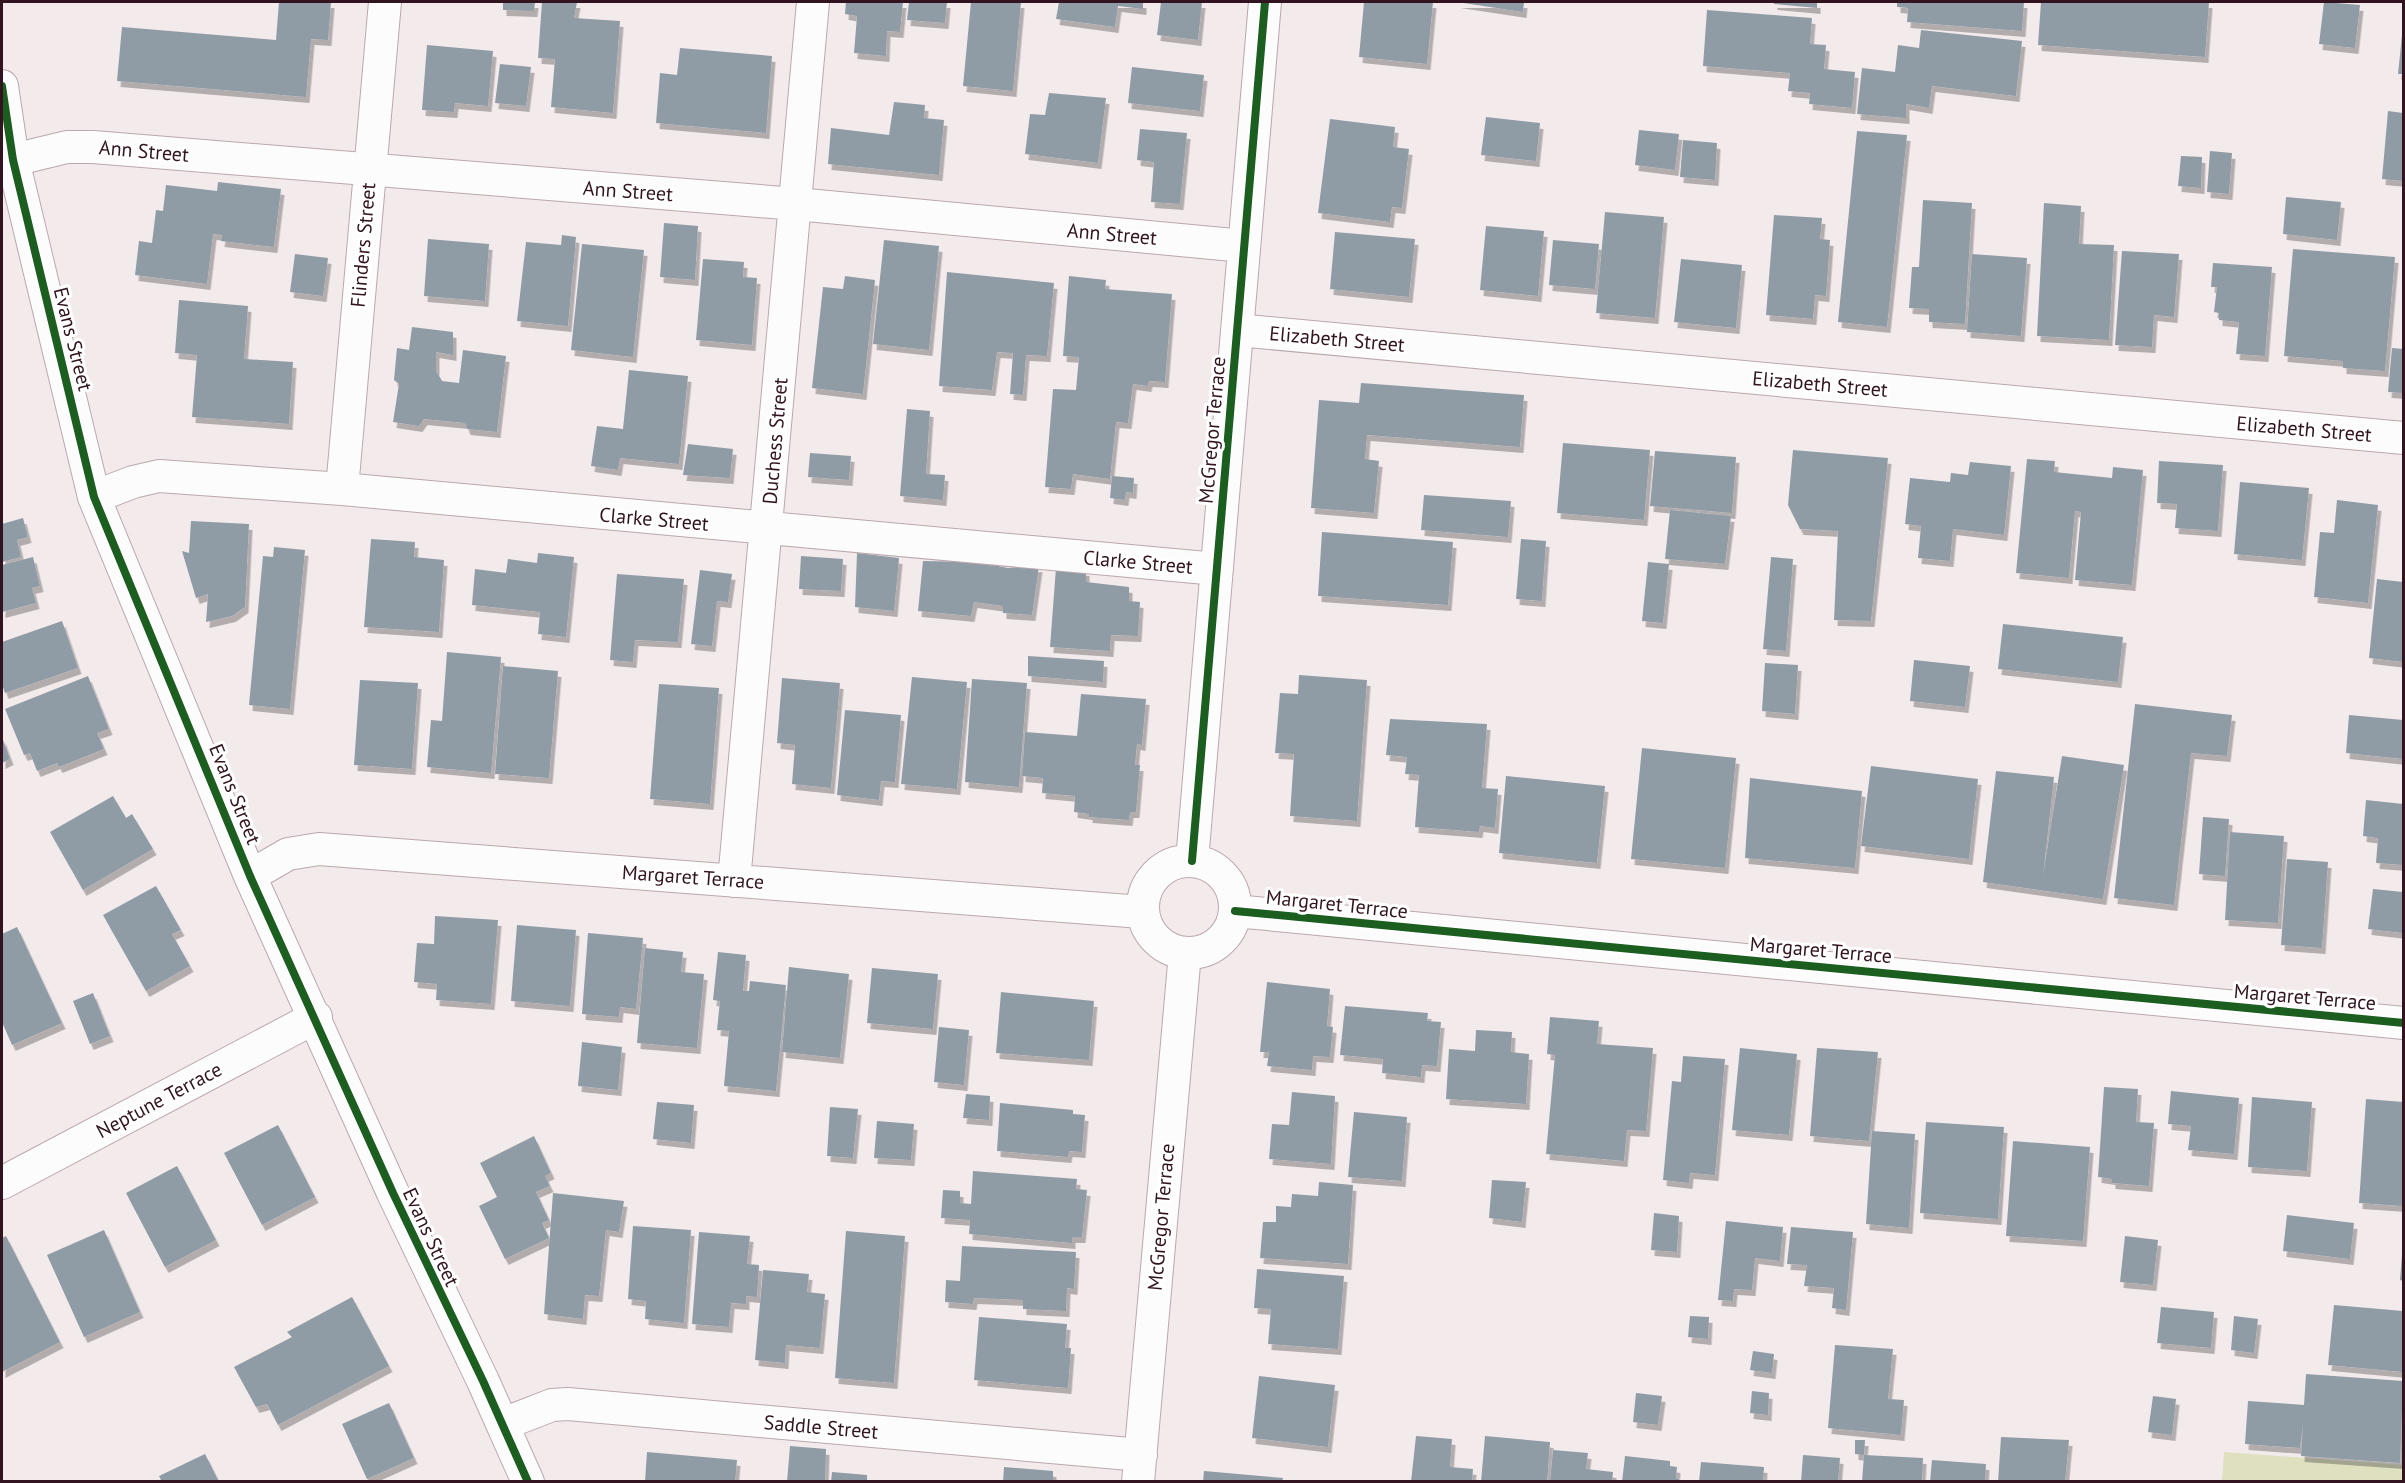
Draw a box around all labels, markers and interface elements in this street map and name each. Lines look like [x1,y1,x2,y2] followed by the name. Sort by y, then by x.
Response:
[98,134,190,168] street label: Ann Street
[582,175,674,207] street label: Ann Street
[345,181,381,308] street label: Flinders Street
[1066,217,1158,251] street label: Ann Street
[48,284,98,394] street label: Evans Street
[1268,320,1406,358] street label: Elizabeth Street
[1193,355,1231,505] street label: McGregor Terrace
[1751,365,1889,403] street label: Elizabeth Street
[757,376,794,506] street label: Duchess Street
[2235,410,2373,448] street label: Elizabeth Street
[598,501,710,537] street label: Clarke Street
[1082,544,1194,580] street label: Clarke Street
[203,740,267,848] street label: Evans Street
[621,859,765,895] street label: Margaret Terrace
[1265,884,1409,924] street label: Margaret Terrace
[1749,931,1893,969] street label: Margaret Terrace
[2233,978,2377,1016] street label: Margaret Terrace
[92,1056,226,1144] street label: Neptune Terrace
[1142,1142,1180,1292] street label: McGregor Terrace
[397,1183,465,1291] street label: Evans Street
[763,1409,879,1445] street label: Saddle Street

